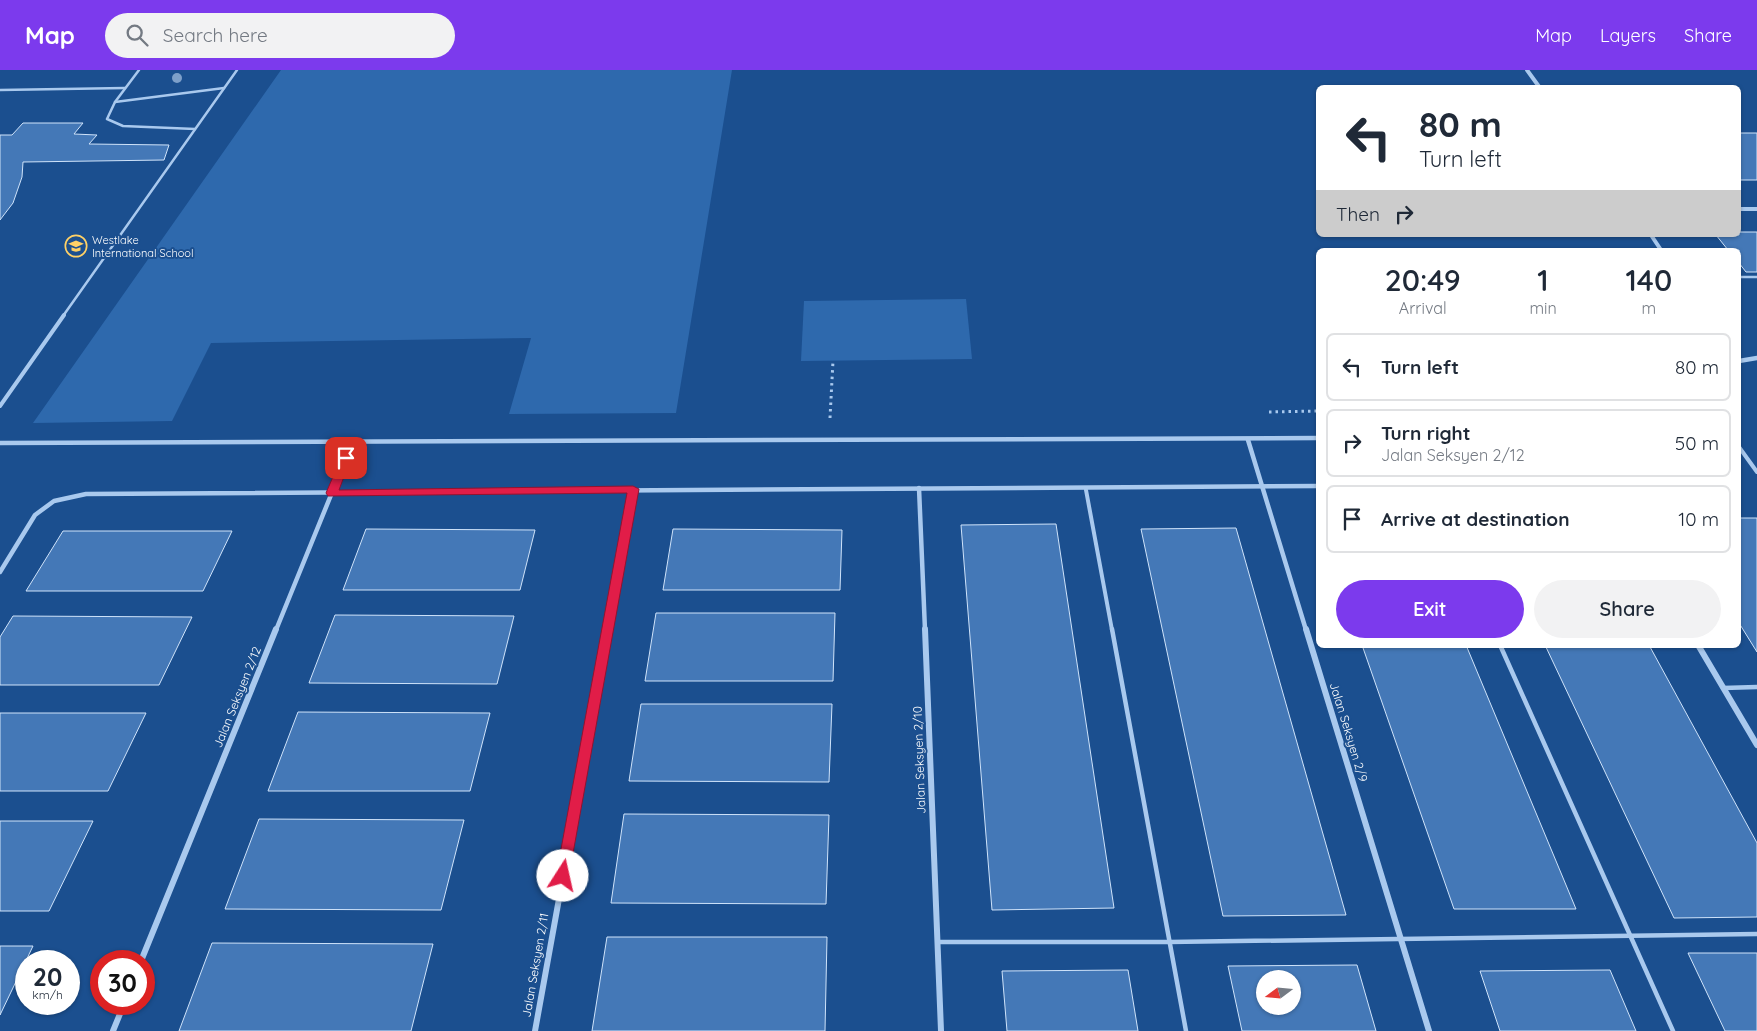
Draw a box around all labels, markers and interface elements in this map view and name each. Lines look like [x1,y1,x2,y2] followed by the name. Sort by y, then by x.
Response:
[105,13,455,58] search box
[25,20,75,50] text: Map
[123,21,151,49] icon: search
[163,23,268,47] text: Search here
[1535,24,1572,47] text: Map
[1600,24,1656,47] text: Layers
[1684,24,1732,47] text: Share
[1419,102,1502,146] text: 80 m
[1336,105,1401,170] icon: left
[1419,145,1502,173] text: Turn left
[1390,200,1418,228] icon: right
[1336,202,1380,226] text: Then
[92,233,194,260] place label: Westlake International School
[64,234,88,258] school or university icon: Westlake International School
[1385,261,1461,299] text: 20:49
[1537,261,1549,299] text: 1
[1626,261,1672,299] text: 140
[1399,298,1447,318] text: Arrival
[1529,298,1557,318] text: min
[1642,298,1656,318] text: m
[1338,353,1366,381] icon: left
[1381,355,1459,379] text: Turn left
[1675,355,1719,379] text: 80 m
[1381,421,1470,445] text: Turn right
[1338,429,1366,457] icon: right
[1675,431,1719,455] text: 50 m
[325,437,367,479] pin
[332,444,360,472] icon: arrive
[1381,445,1525,465] text: Jalan Seksyen 2/12
[1338,505,1366,533] icon: arrive
[1381,507,1570,531] text: Arrive at destination
[1678,507,1719,531] text: 10 m
[1336,580,1524,638] button: Exit
[1534,580,1721,638] button: Share
[210,644,264,750] street label: Jalan Seksyen 2/12
[1327,680,1371,784] street label: Jalan Seksyen 2/9
[910,706,928,814] street label: Jalan Seksyen 2/10
[536,849,588,901] position arrow
[518,912,552,1018] street label: Jalan Seksyen 2/11
[90,950,155,1015] speed limit sign: 30
[33,961,62,992] text: 20
[1256,970,1301,1015] north arrow
[1256,970,1301,1015] map controls
[32,987,63,1002] text: km/h

